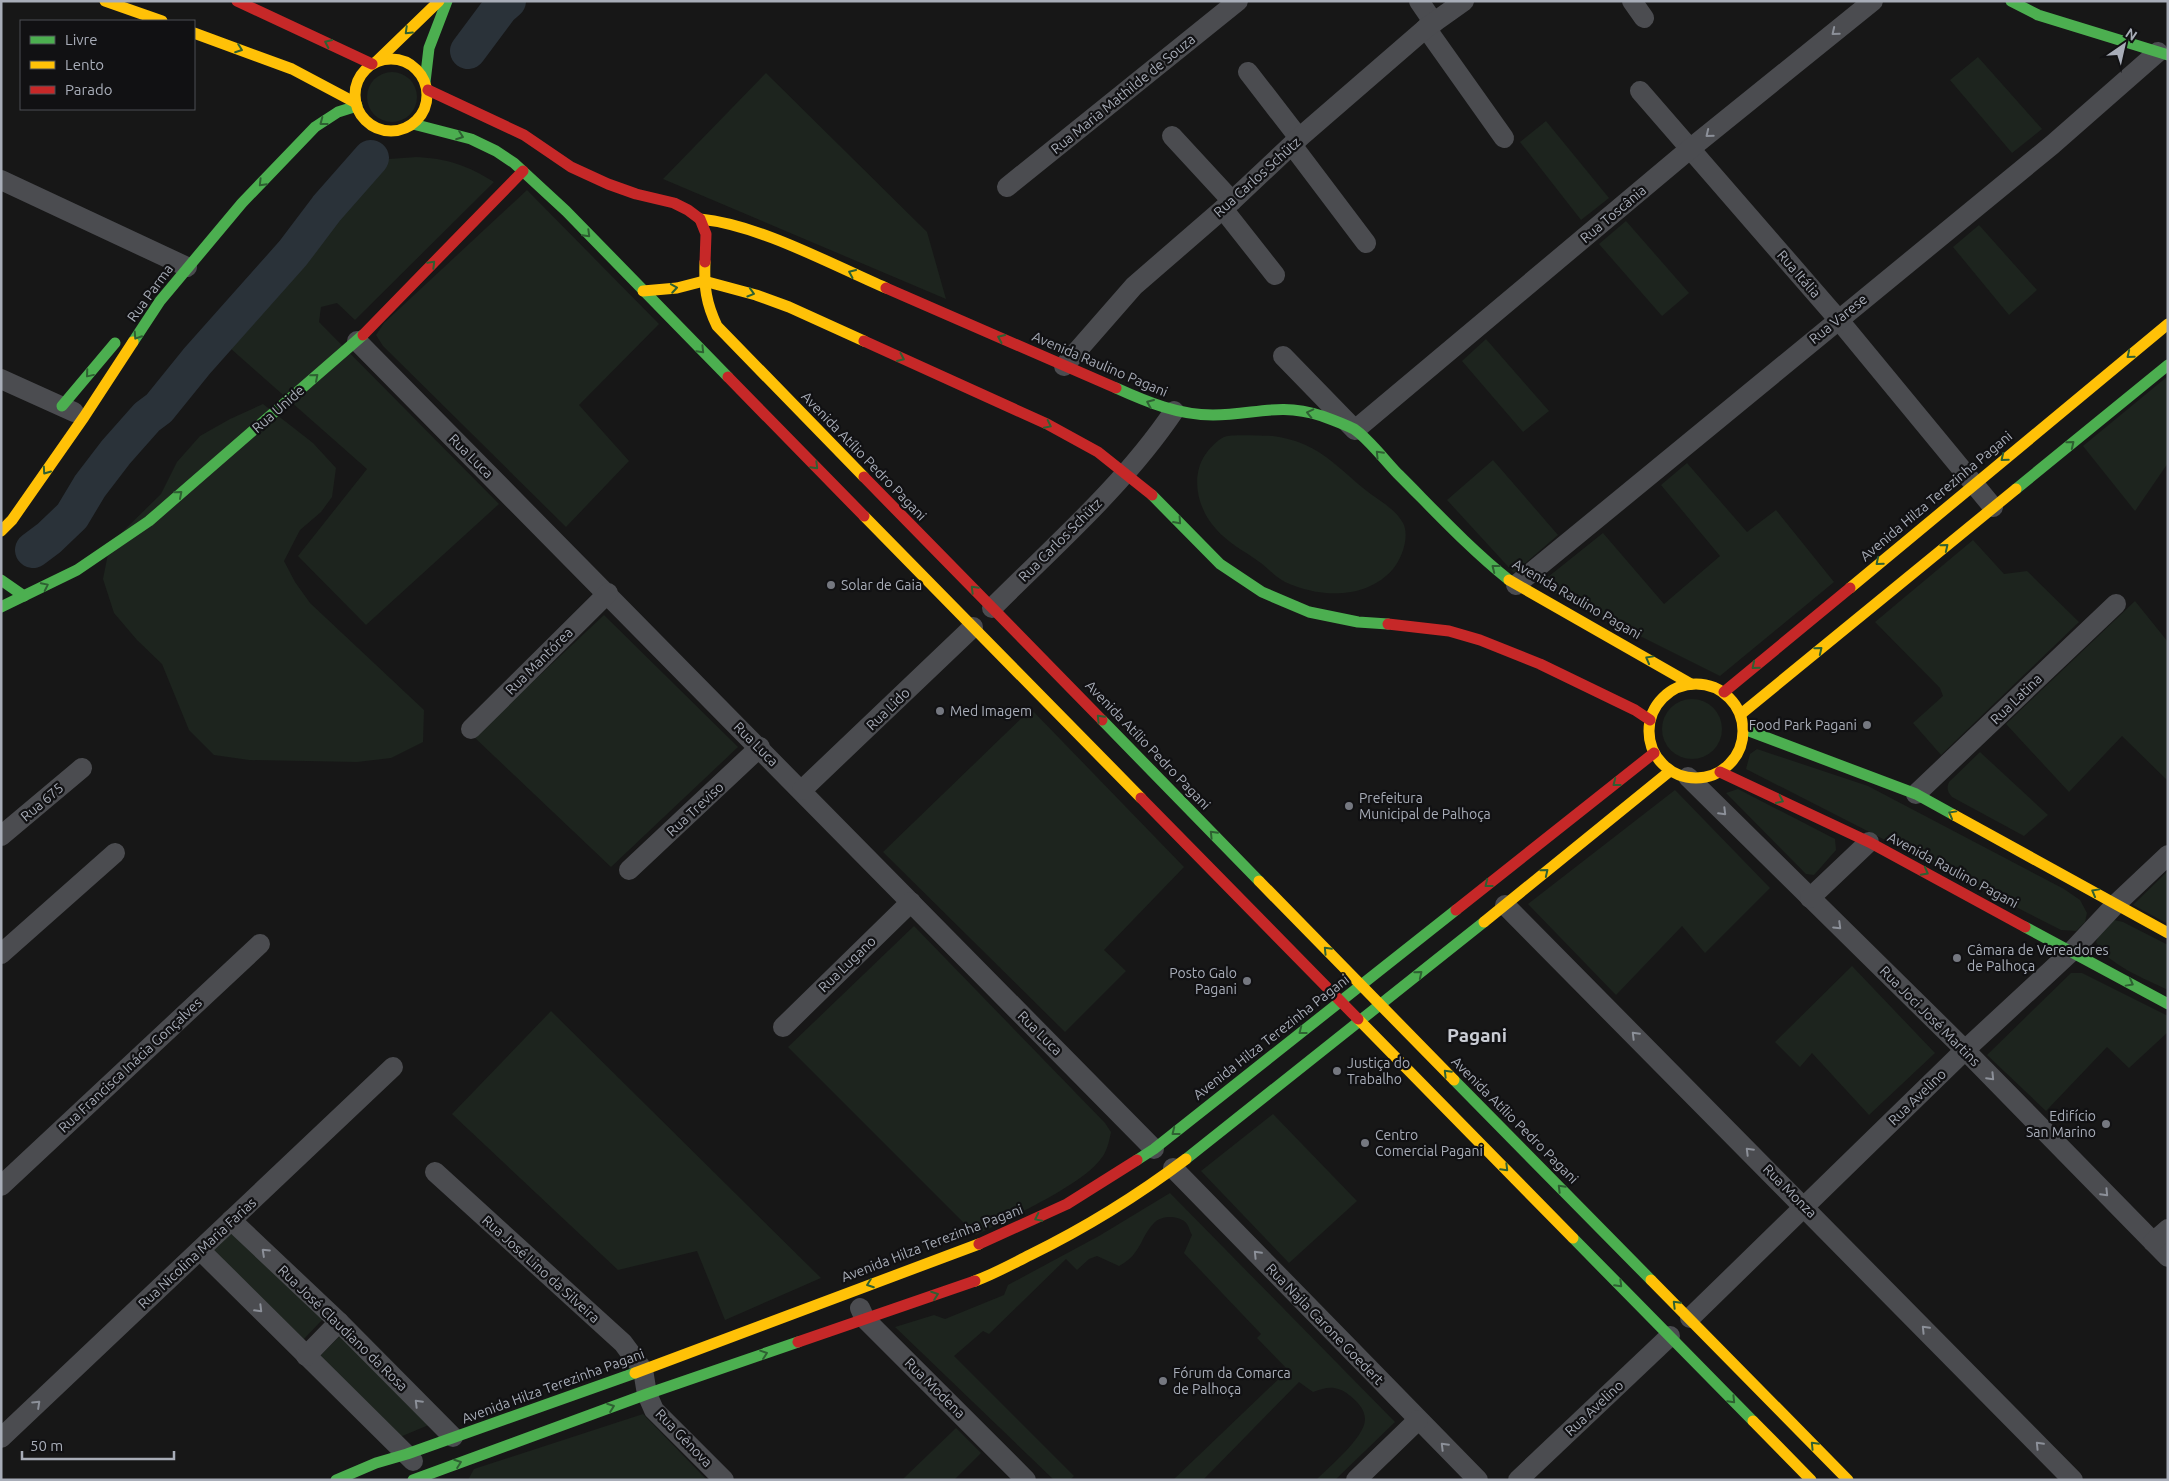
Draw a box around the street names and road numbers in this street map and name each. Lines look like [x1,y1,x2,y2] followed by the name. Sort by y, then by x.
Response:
[1048,31,1198,157] street label: Rua Maria Mathilde de Souza
[1210,134,1304,220] street label: Rua Carlos Schütz
[1577,182,1649,246] street label: Rua Toscânia
[1774,247,1824,301] street label: Rua Itália
[124,261,176,325] street label: Rua Parma
[1806,291,1870,347] street label: Rua Varese
[1030,328,1170,400] street label: Avenida Raulino Pagani
[249,382,307,436] street label: Rua Unide
[798,388,930,524] street label: Avenida Atílio Pedro Pagani
[1857,428,2015,564] street label: Avenida Hilza Terezinha Pagani
[446,431,496,481] street label: Rua Luca
[1015,495,1105,585] street label: Rua Carlos Schütz
[1510,556,1644,642] street label: Avenida Raulino Pagani
[502,624,576,698] street label: Rua Mantórea
[1987,670,2045,728] street label: Rua Latina
[1082,677,1214,813] street label: Avenida Atílio Pedro Pagani
[863,684,913,734] street label: Rua Lido
[731,719,781,769] street label: Rua Luca
[663,779,727,839] street label: Rua Treviso
[17,780,67,824] street label: Rua 675
[1885,829,2021,911] street label: Avenida Raulino Pagani
[815,933,879,995] street label: Rua Lugano
[1877,963,1983,1069] street label: Rua Joci José Martins
[1190,971,1352,1103] street label: Avenida Hilza Terezinha Pagani
[55,994,205,1136] street label: Rua Francisca Inácia Gonçalves
[1015,1008,1065,1058] street label: Rua Luca
[1448,1053,1582,1187] street label: Avenida Atílio Pedro Pagani
[1885,1066,1949,1128] street label: Rua Avelino
[1760,1161,1820,1221] street label: Rua Monza
[135,1194,259,1312] street label: Rua Nicolina Maria Farias
[839,1201,1025,1285] street label: Avenida Hilza Terezinha Pagani
[479,1212,603,1326] street label: Rua José Lino da Silveira
[1263,1260,1387,1388] street label: Rua Najla Carone Goedert
[275,1262,411,1394] street label: Rua José Claudiano da Rosa
[459,1345,647,1427] street label: Avenida Hilza Terezinha Pagani
[902,1355,968,1421] street label: Rua Modena
[1562,1377,1626,1439] street label: Rua Avelino
[652,1406,716,1470] street label: Rua Gênova

